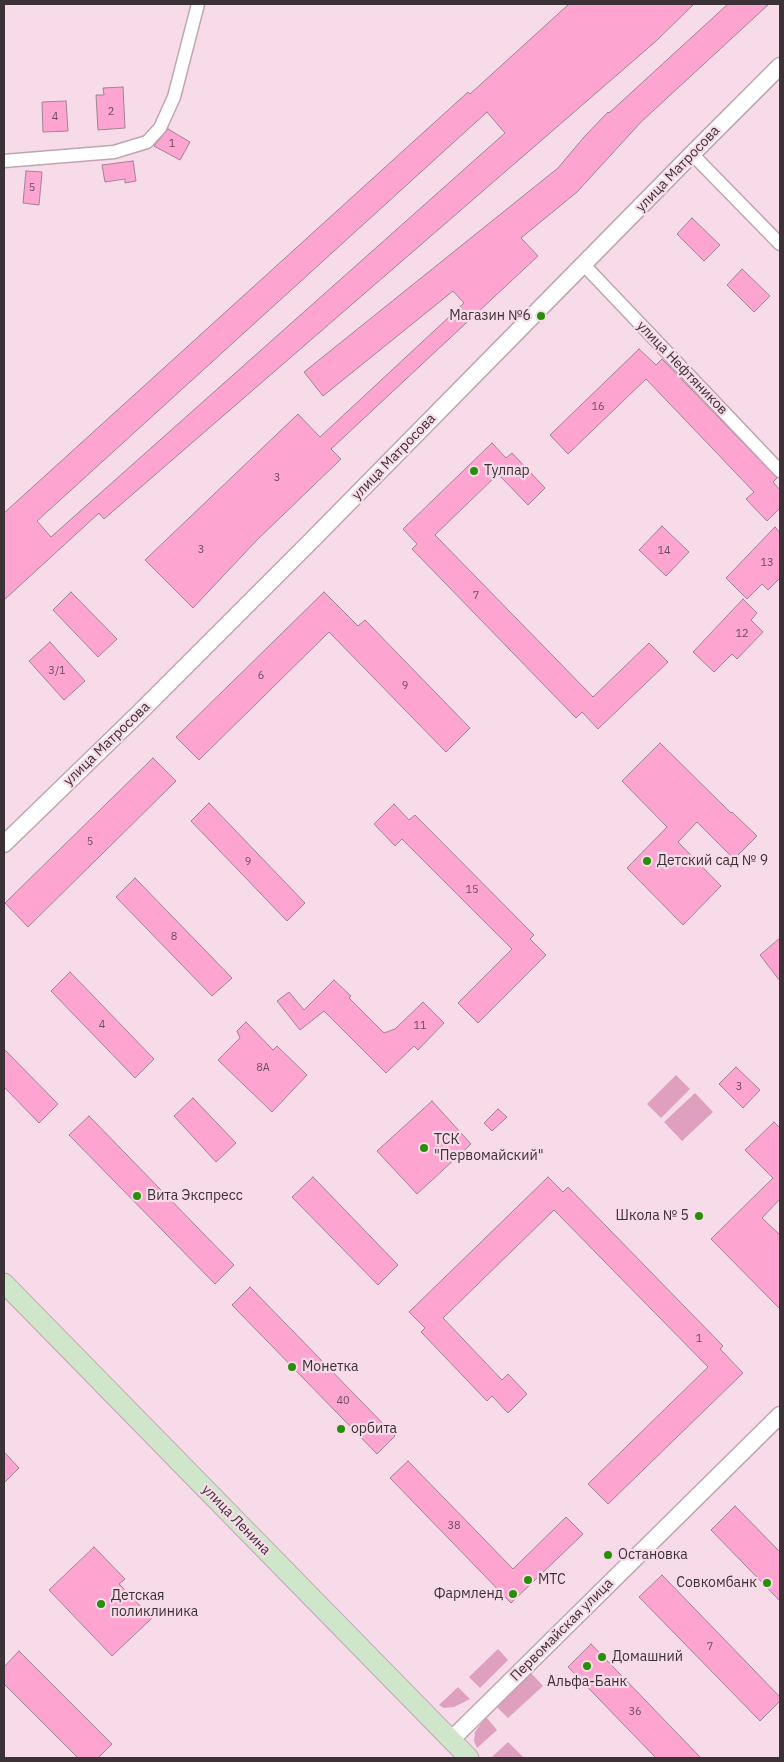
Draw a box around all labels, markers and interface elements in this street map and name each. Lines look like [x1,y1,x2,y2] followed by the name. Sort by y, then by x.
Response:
[108,105,114,119] house number: 2
[52,110,58,124] house number: 4
[633,122,723,216] street label: улица Матросова
[169,137,175,151] house number: 1
[29,181,35,195] house number: 5
[449,308,531,324] place label: Магазин №6
[535,310,547,322] marker: Магазин №6
[633,318,731,418] street label: улица Нефтяников
[591,400,605,414] house number: 16
[349,410,439,504] street label: улица Матросова
[484,463,530,479] place label: Тулпар
[468,465,480,477] marker: Тулпар
[274,471,280,485] house number: 3
[198,543,204,557] house number: 3
[657,544,671,558] house number: 14
[760,556,774,570] house number: 13
[473,589,479,603] house number: 7
[735,627,749,641] house number: 12
[48,664,66,678] house number: 3/1
[258,669,264,683] house number: 6
[402,679,408,693] house number: 9
[60,699,154,789] street label: улица Матросова
[87,835,93,849] house number: 5
[657,853,768,869] place label: Детский сад № 9
[245,855,251,869] house number: 9
[641,855,653,867] marker: Детский сад № 9
[465,883,479,897] house number: 15
[171,930,177,944] house number: 8
[99,1018,105,1032] house number: 4
[413,1019,427,1033] house number: 11
[256,1061,270,1075] house number: 8А
[736,1080,742,1094] house number: 3
[434,1132,544,1164] place label: ТСК "Первомайский"
[418,1142,430,1154] marker: ТСК "Первомайский"
[147,1188,243,1204] place label: Вита Экспресс
[131,1190,143,1202] marker: Вита Экспресс
[616,1208,689,1224] place label: Школа № 5
[693,1210,705,1222] marker: Школа № 5
[696,1332,702,1346] house number: 1
[302,1359,359,1375] place label: Монетка
[286,1361,298,1373] marker: Монетка
[336,1394,350,1408] house number: 40
[351,1421,397,1437] place label: орбита
[335,1423,347,1435] marker: орбита
[198,1481,274,1559] street label: улица Ленина
[447,1519,461,1533] house number: 38
[618,1547,688,1563] place label: Остановка
[602,1549,614,1561] marker: Остановка
[538,1572,566,1588] place label: МТС
[522,1574,534,1586] marker: МТС
[507,1575,617,1685] street label: Первомайская улица
[676,1575,757,1591] place label: Совкомбанк
[761,1577,773,1589] marker: Совкомбанк
[434,1586,503,1602] place label: Фармленд
[111,1588,198,1620] place label: Детская поликлиника
[507,1588,519,1600] marker: Фармленд
[95,1598,107,1610] marker: Детская поликлиника
[707,1640,713,1654] house number: 7
[612,1649,683,1665] place label: Домашний
[596,1651,608,1663] marker: Домашний
[581,1660,593,1672] marker: Альфа-Банк
[547,1674,627,1690] place label: Альфа-Банк
[628,1705,642,1719] house number: 36

